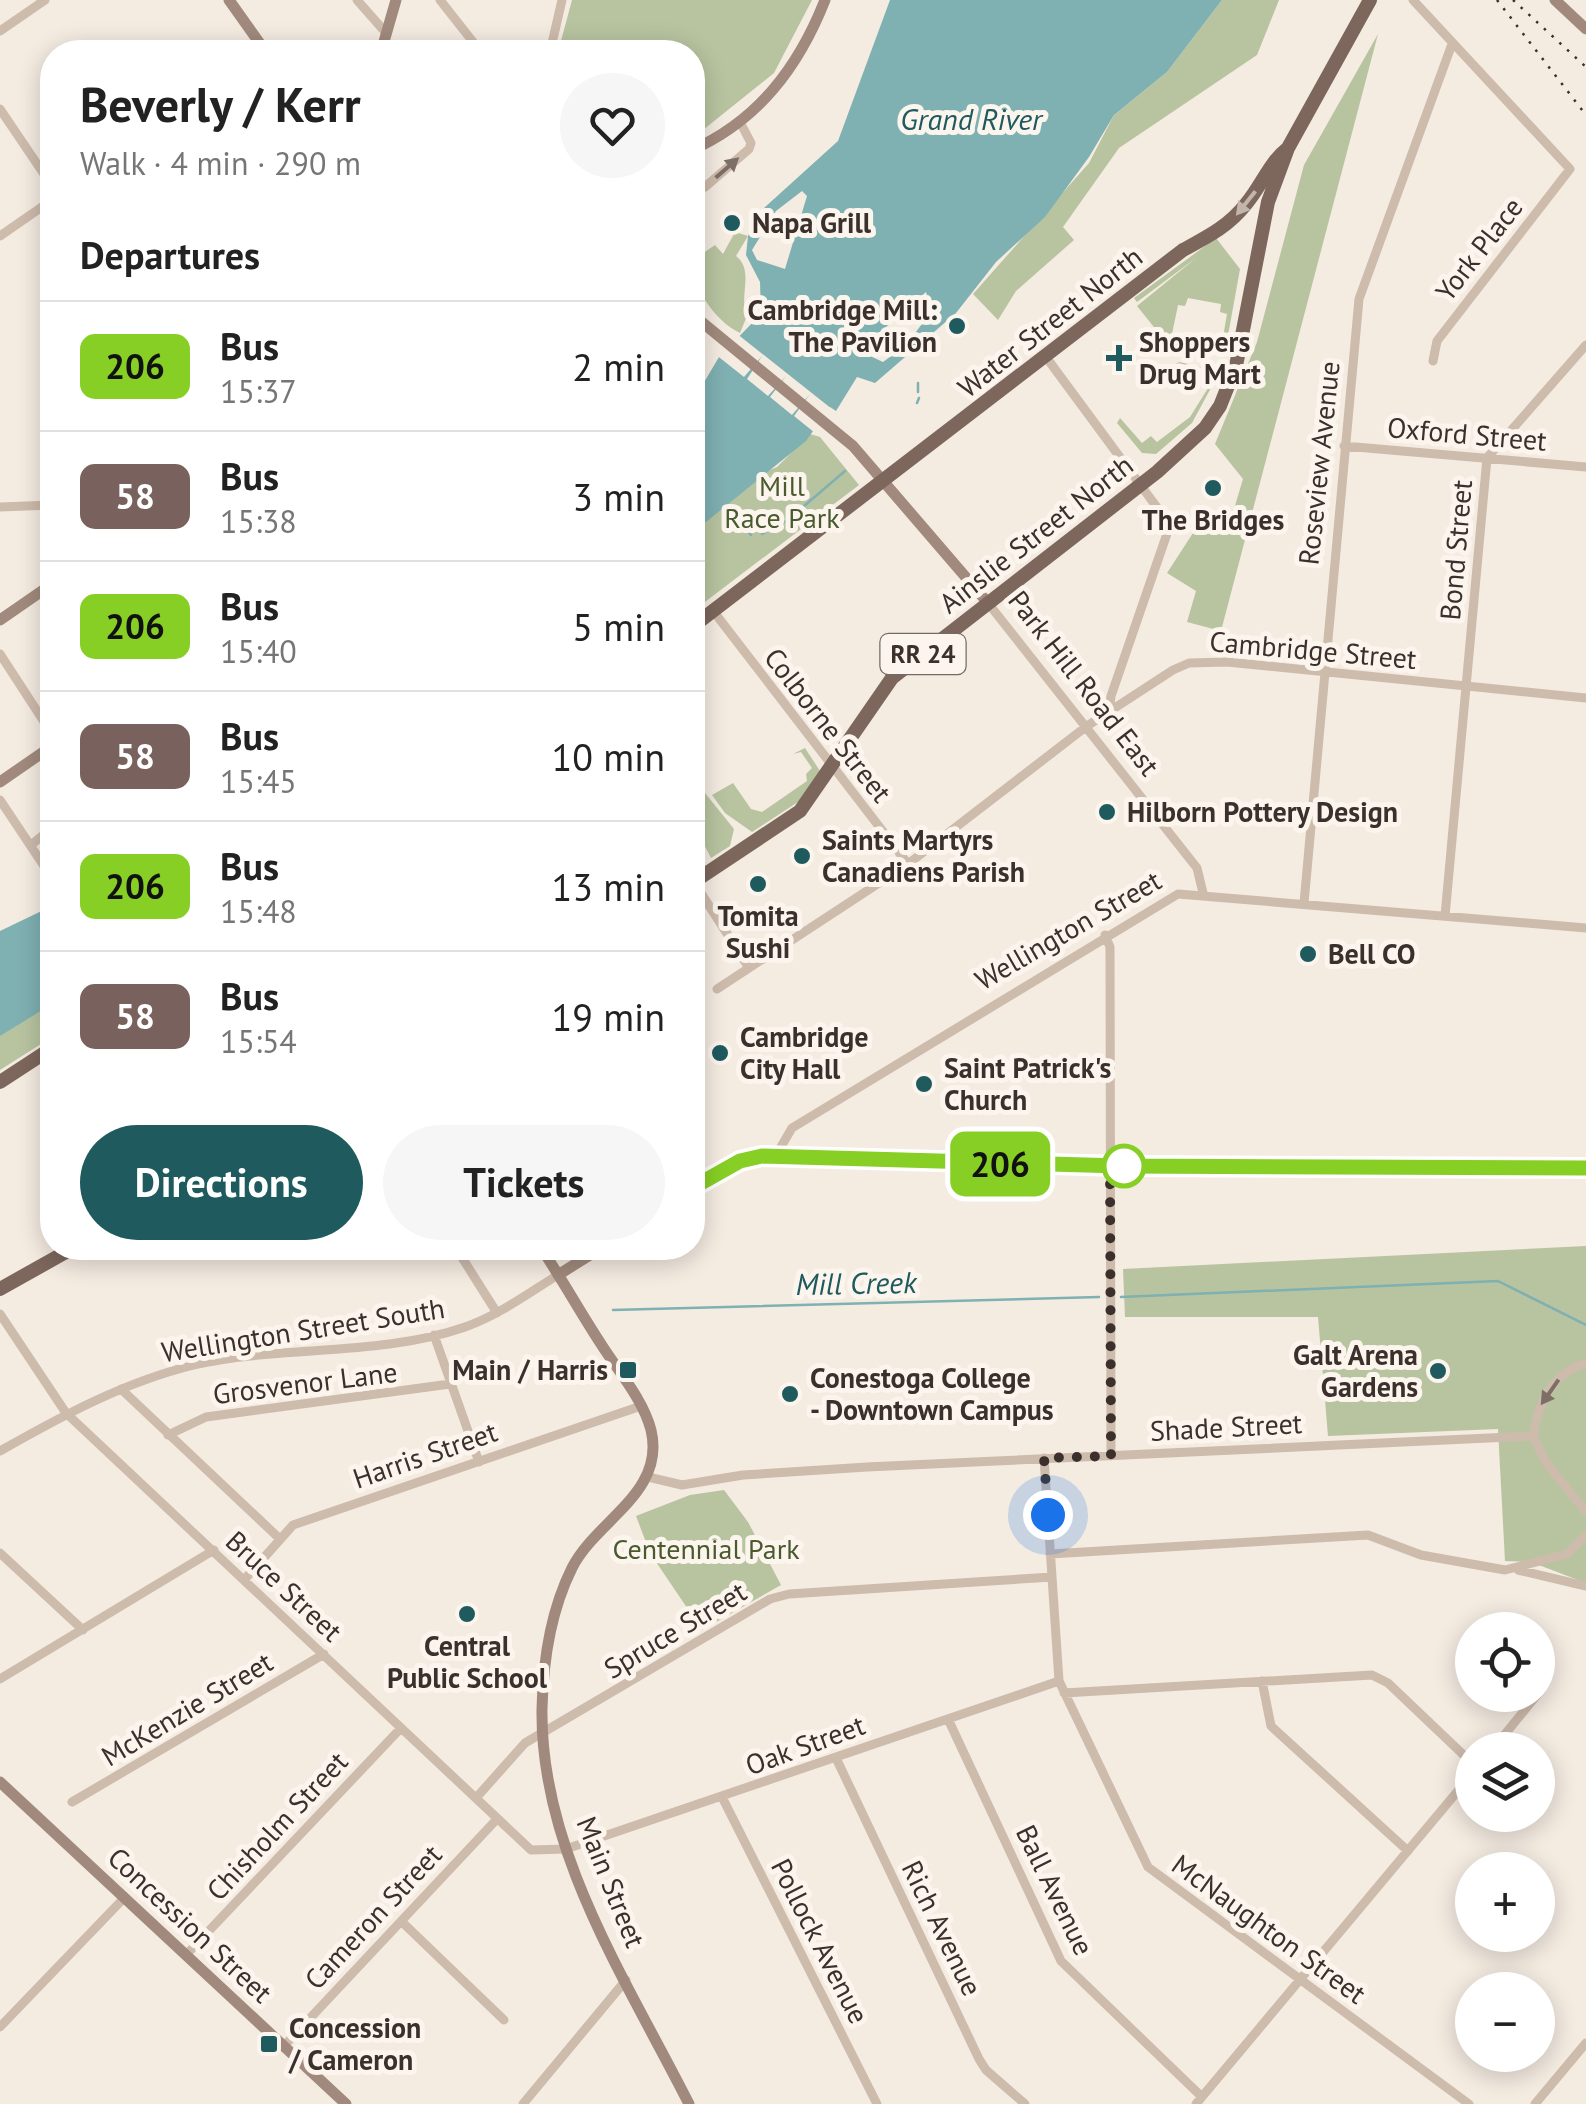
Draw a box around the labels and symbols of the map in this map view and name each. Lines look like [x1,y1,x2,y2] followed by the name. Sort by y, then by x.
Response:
[900,99,1044,138] water label: Grand River
[715,157,740,179] one-way arrow
[1427,189,1531,308] street label: York Place
[1236,190,1257,215] one-way arrow
[752,204,872,241] place label: Napa Grill
[721,212,743,234] marker: Napa Grill
[950,238,1149,405] street label: Water Street North
[748,291,937,360] place label: Cambridge Mill: The Pavilion
[946,315,968,337] marker: Cambridge Mill: The Pavilion
[1139,323,1261,392] place label: Shoppers Drug Mart
[1108,347,1130,369] marker: Shoppers Drug Mart
[1289,359,1348,567] street label: Roseview Avenue
[1386,408,1549,459] street label: Oxford Street
[931,446,1140,621] street label: Ainslie Street North
[724,467,840,536] park label: Mill Race Park
[1202,477,1224,499] marker: The Bridges
[1431,478,1480,622] street label: Bond Street
[1142,501,1284,538] place label: The Bridges
[1000,583,1169,783] street label: Park Hill Road East
[1208,622,1419,677] street label: Cambridge Street
[880,634,966,674] road number: RR 24
[756,640,901,810] street label: Colborne Street
[1127,793,1398,830] place label: Hilborn Pottery Design
[1096,801,1118,823] marker: Hilborn Pottery Design
[822,821,1025,890] place label: Saints Martyrs Canadiens Parish
[791,845,813,867] marker: Saints Martyrs Canadiens Parish
[968,861,1168,998] street label: Wellington Street
[747,873,769,895] marker: Tomita Sushi
[717,897,799,966] place label: Tomita Sushi
[1328,935,1415,972] place label: Bell CO
[1297,943,1319,965] marker: Bell CO
[740,1018,868,1087] place label: Cambridge City Hall
[709,1042,731,1064] marker: Cambridge City Hall
[944,1049,1112,1118] place label: Saint Patrick's Church
[913,1073,935,1095] marker: Saint Patrick's Church
[942,1132,1058,1196] line badge: 206
[1103,1145,1145,1187] unlabelled marker
[795,1262,918,1303] water label: Mill Creek
[159,1289,447,1370] street label: Wellington Street South
[1293,1336,1418,1405] place label: Galt Arena Gardens
[452,1351,608,1388] place label: Main / Harris
[211,1353,399,1412] street label: Grosvenor Lane
[617,1359,639,1381] marker: Main / Harris
[810,1359,1054,1428] place label: Conestoga College - Downtown Campus
[1427,1360,1449,1382] marker: Galt Arena Gardens
[1541,1378,1560,1405] one-way arrow
[779,1383,801,1405] marker: Conestoga College - Downtown Campus
[1149,1404,1304,1449] street label: Shade Street
[348,1412,502,1496] street label: Harris Street
[1023,1490,1073,1540] your location
[218,1522,351,1649] street label: Bruce Street
[612,1530,800,1567] park label: Centennial Park
[597,1572,753,1687] street label: Spruce Street
[456,1603,478,1625] marker: Central Public School
[387,1627,548,1696] place label: Central Public School
[94,1643,280,1774] street label: McKenzie Street
[740,1706,870,1783] street label: Oak Street
[198,1743,356,1908] street label: Chisholm Street
[568,1811,655,1953] street label: Main Street
[1008,1818,1103,1961] street label: Ball Avenue
[296,1836,450,1997] street label: Cameron Street
[100,1839,281,2011] street label: Concession Street
[1165,1846,1374,2012] street label: McNaughton Street
[763,1852,878,2029] street label: Pollock Avenue
[894,1854,991,2002] street label: Rich Avenue
[288,2009,421,2078] place label: Concession / Cameron
[258,2033,280,2055] marker: Concession / Cameron

